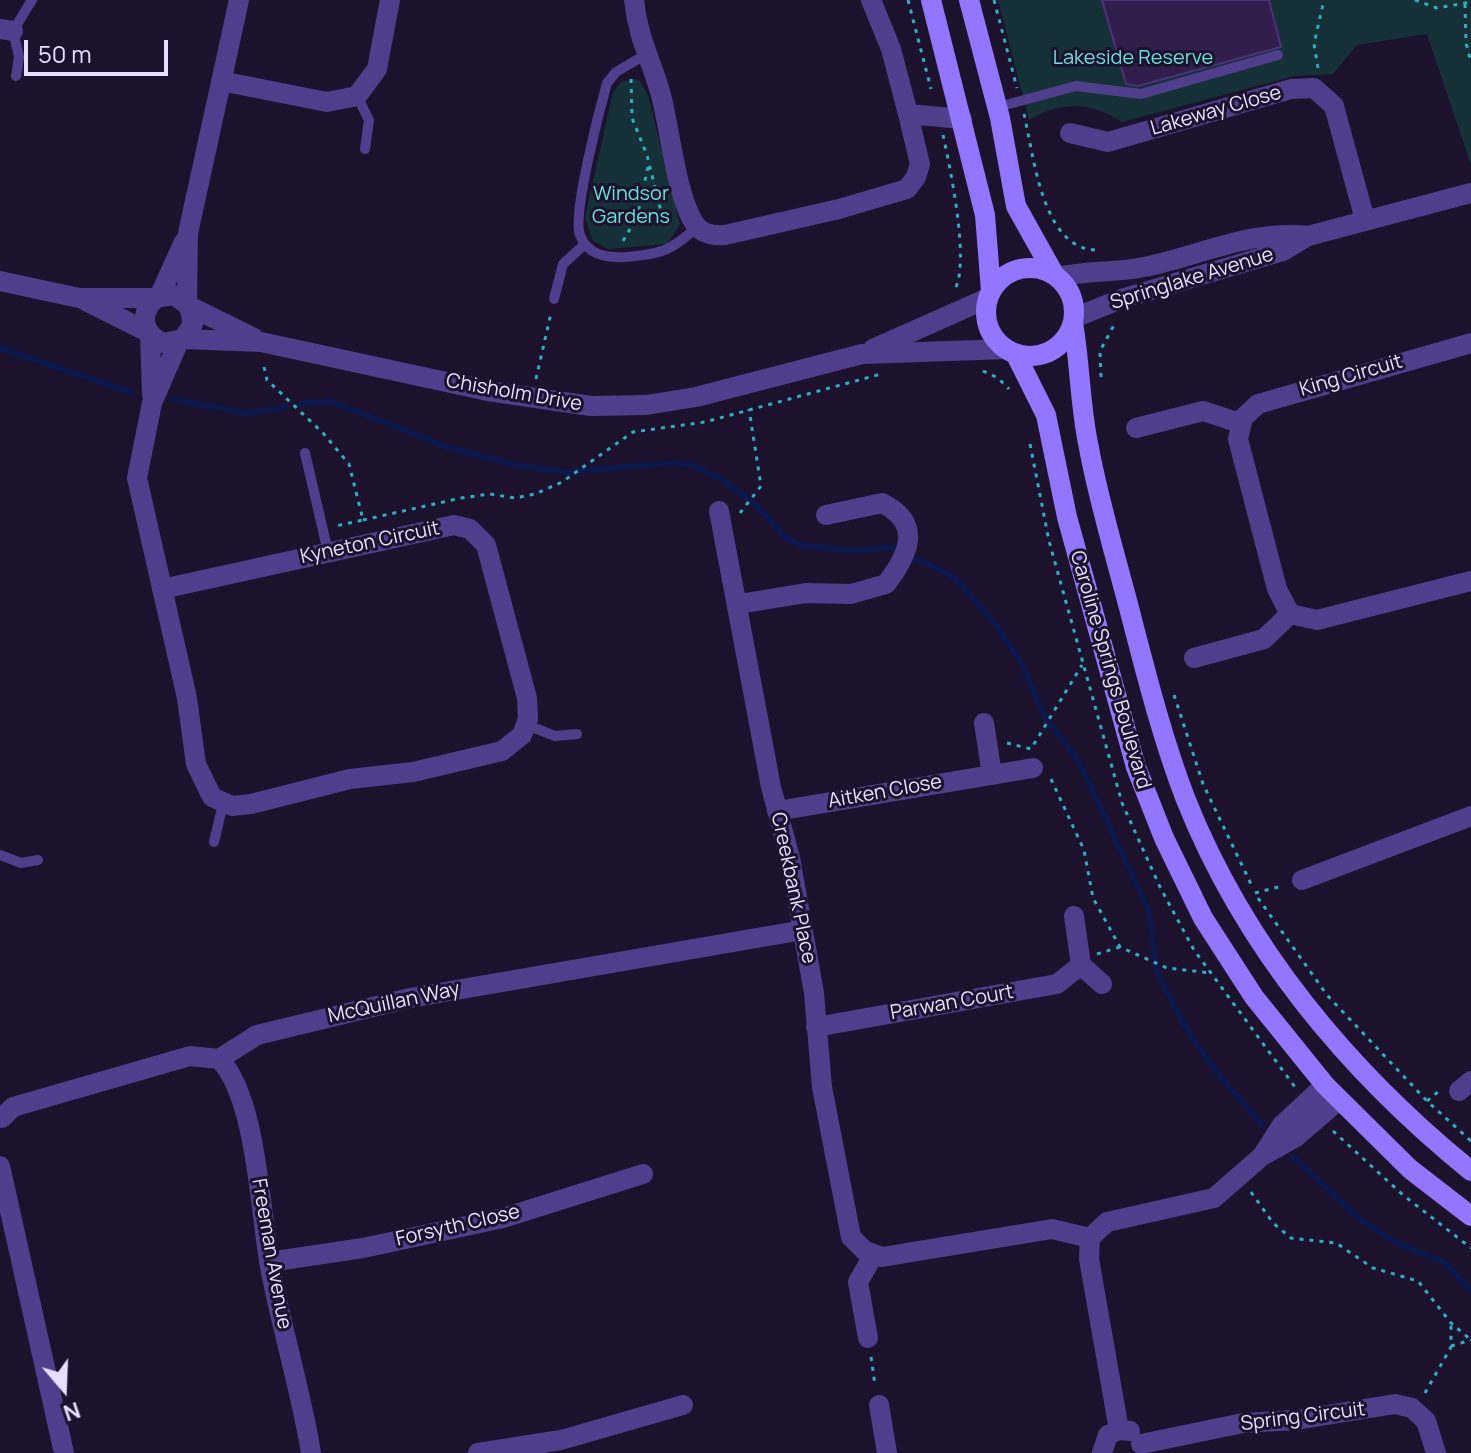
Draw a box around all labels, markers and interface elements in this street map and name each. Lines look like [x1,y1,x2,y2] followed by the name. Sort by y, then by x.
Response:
[28,24,172,74] scale bar
[38,37,92,70] text: 50 m
[1053,46,1213,70] park label: Lakeside Reserve
[1148,81,1284,141] street label: Lakeway Close
[592,182,670,229] park label: Windsor Gardens
[1107,243,1277,315] street label: Springlake Avenue
[1297,350,1405,402] street label: King Circuit
[444,369,584,417] street label: Chisholm Drive
[298,517,442,569] street label: Kyneton Circuit
[1064,548,1156,792] street label: Caroline Springs Boulevard
[826,770,944,814] street label: Aitken Close
[765,810,821,966] street label: Creekbank Place
[326,977,462,1029] street label: McQuillan Way
[888,980,1016,1026] street label: Parwan Court
[246,1177,296,1331] street label: Freeman Avenue
[394,1200,522,1252] street label: Forsyth Close
[24,1349,104,1429] north arrow
[59,1395,84,1428] text: N
[1239,1397,1367,1437] street label: Spring Circuit

